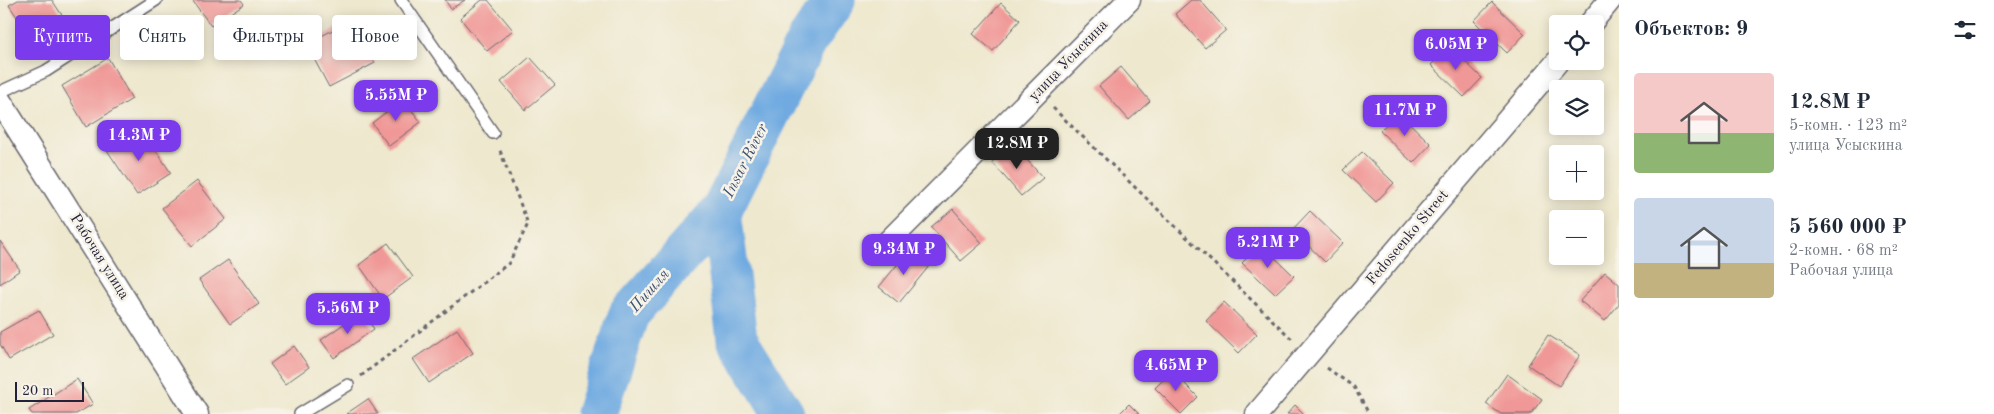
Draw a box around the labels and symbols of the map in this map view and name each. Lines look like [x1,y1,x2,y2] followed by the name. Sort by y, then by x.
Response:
[1027,17,1112,104] street label: улица Усыскина
[1410,28,1502,71] pin: 6.05M ₽
[350,80,442,122] pin: 5.55M ₽
[1359,94,1451,137] pin: 11.7M ₽
[93,120,185,162] pin: 14.3M ₽
[720,121,772,201] water label: Insar River
[971,128,1063,170] pin: 12.8M ₽
[1364,188,1452,288] street label: Fedoseenko Street
[67,212,132,303] street label: Рабочая улица
[1222,226,1314,269] pin: 5.21M ₽
[858,234,950,276] pin: 9.34M ₽
[626,266,673,316] water label: Пишля
[302,292,394,335] pin: 5.56M ₽
[1130,350,1222,392] pin: 4.65M ₽
[15,379,84,402] scale bar

